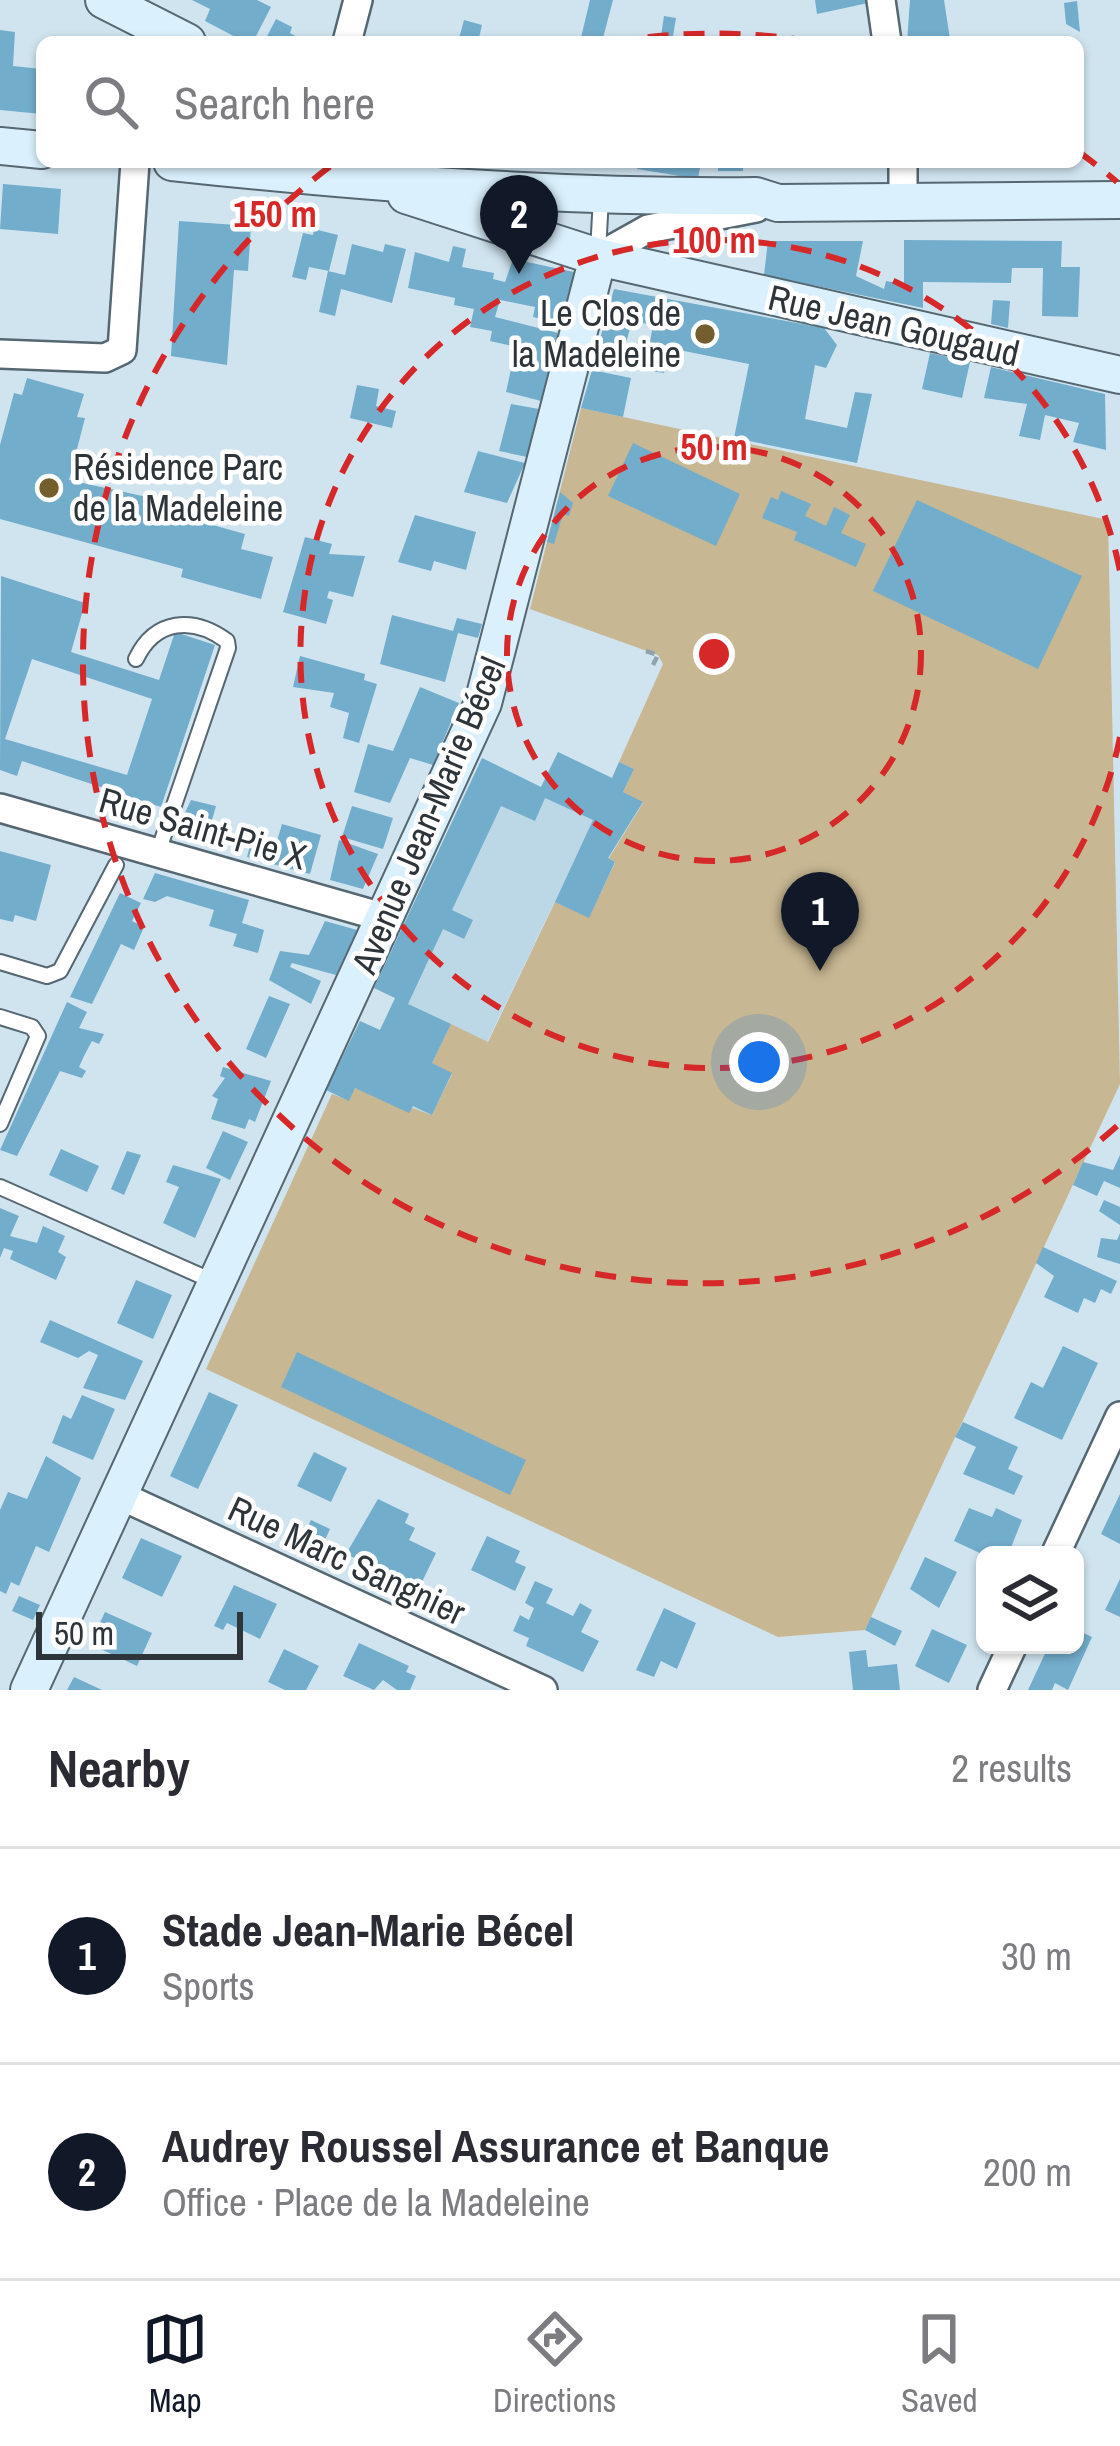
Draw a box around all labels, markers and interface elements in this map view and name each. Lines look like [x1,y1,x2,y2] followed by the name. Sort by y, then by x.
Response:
[36,36,1084,168] search box
[78,69,144,135] icon: search
[174,72,375,133] text: Search here
[480,175,558,274] pin: 2
[233,190,317,238] text: 150 m
[672,216,756,264] text: 100 m
[764,273,1024,377] street label: Rue Jean Gougaud
[512,289,681,378] place label: Le Clos de la Madeleine
[692,321,718,347] marker: Le Clos de la Madeleine
[680,423,748,471] text: 50 m
[73,443,283,532] place label: Résidence Parc de la Madeleine
[36,475,62,501] marker: Résidence Parc de la Madeleine
[693,633,735,675] centre of rings
[339,650,516,981] street label: Avenue Jean-Marie Bécel
[94,776,312,881] street label: Rue Saint-Pie X
[781,872,859,971] pin: 1
[729,1032,789,1092] your location
[221,1484,473,1636] street label: Rue Marc Sangnier
[976,1546,1084,1654] map controls
[976,1546,1084,1654] button: layers
[36,1606,243,1659] scale bar
[54,1611,114,1655] text: 50 m
[48,1734,190,1803] text: Nearby
[951,1742,1072,1794] text: 2 results
[162,1899,574,1960] text: Stade Jean-Marie Bécel
[78,1930,96,1982] text: 1
[1001,1930,1072,1982] text: 30 m
[162,1960,254,2012] text: Sports
[162,2115,829,2176] text: Audrey Roussel Assurance et Banque
[78,2146,96,2198] text: 2
[983,2146,1072,2198] text: 200 m
[162,2176,590,2228] text: Office · Place de la Madeleine
[142,2306,208,2422] tab: Map
[493,2306,616,2422] tab: Directions
[901,2306,978,2422] tab: Saved

